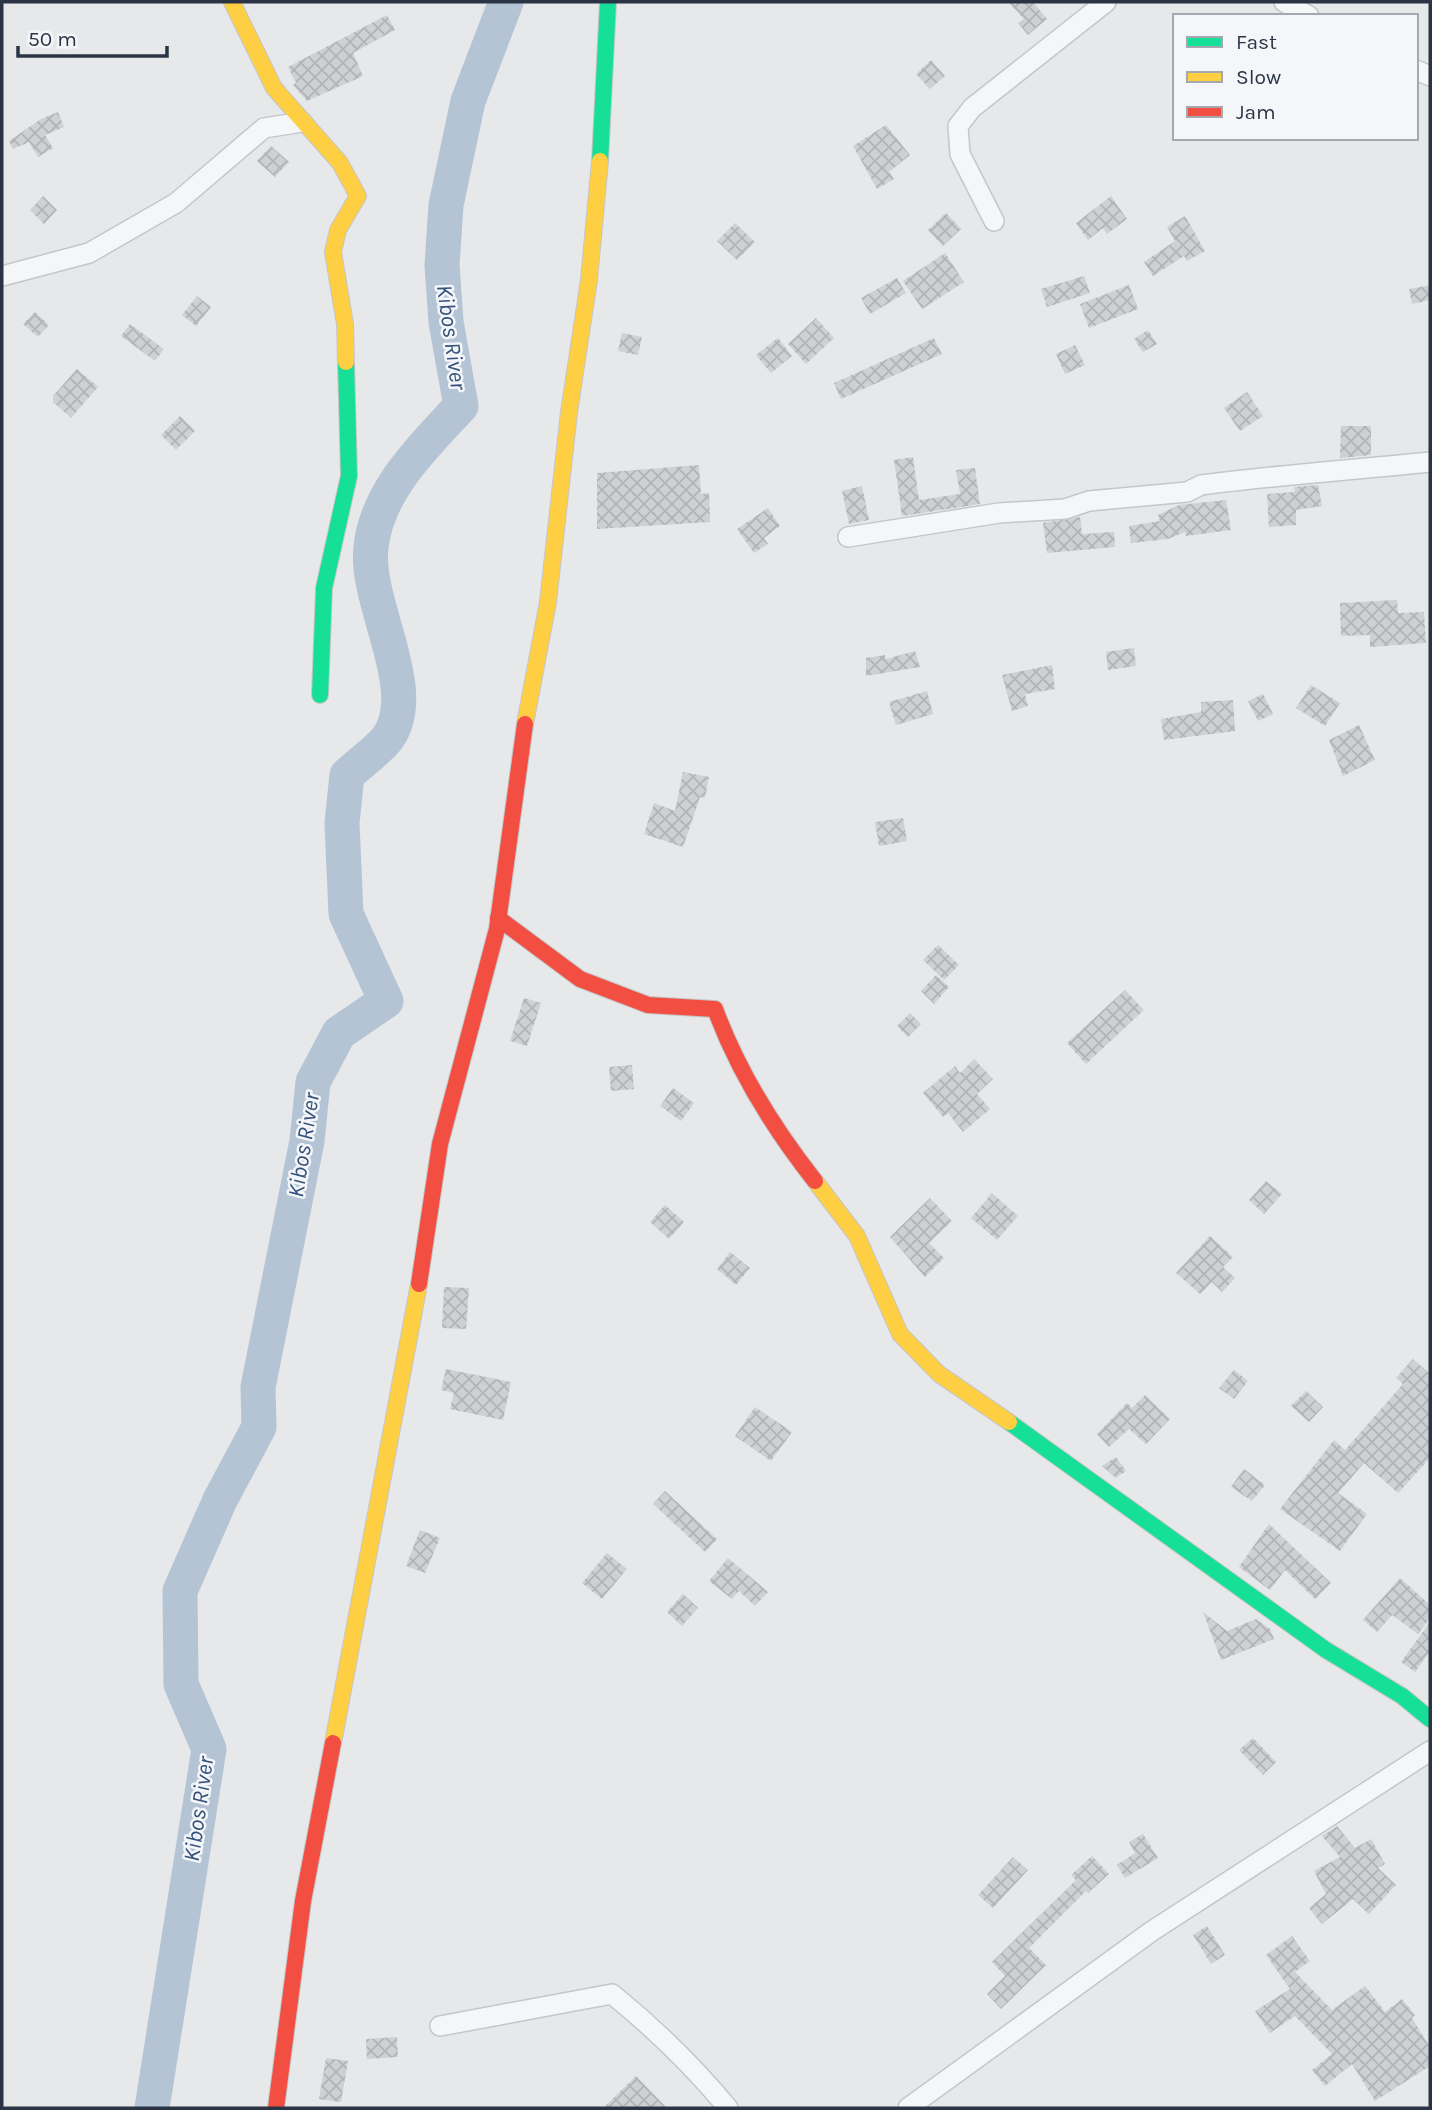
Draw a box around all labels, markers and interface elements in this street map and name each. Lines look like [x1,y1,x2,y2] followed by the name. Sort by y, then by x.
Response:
[18,14,166,58] scale bar
[1173,14,1418,140] legend
[28,27,77,51] text: 50 m
[1236,30,1277,54] text: Fast
[1236,65,1281,89] text: Slow
[1236,100,1276,124] text: Jam
[431,283,472,392] water label: Kibos River
[282,1090,325,1199] water label: Kibos River
[178,1754,219,1863] water label: Kibos River

